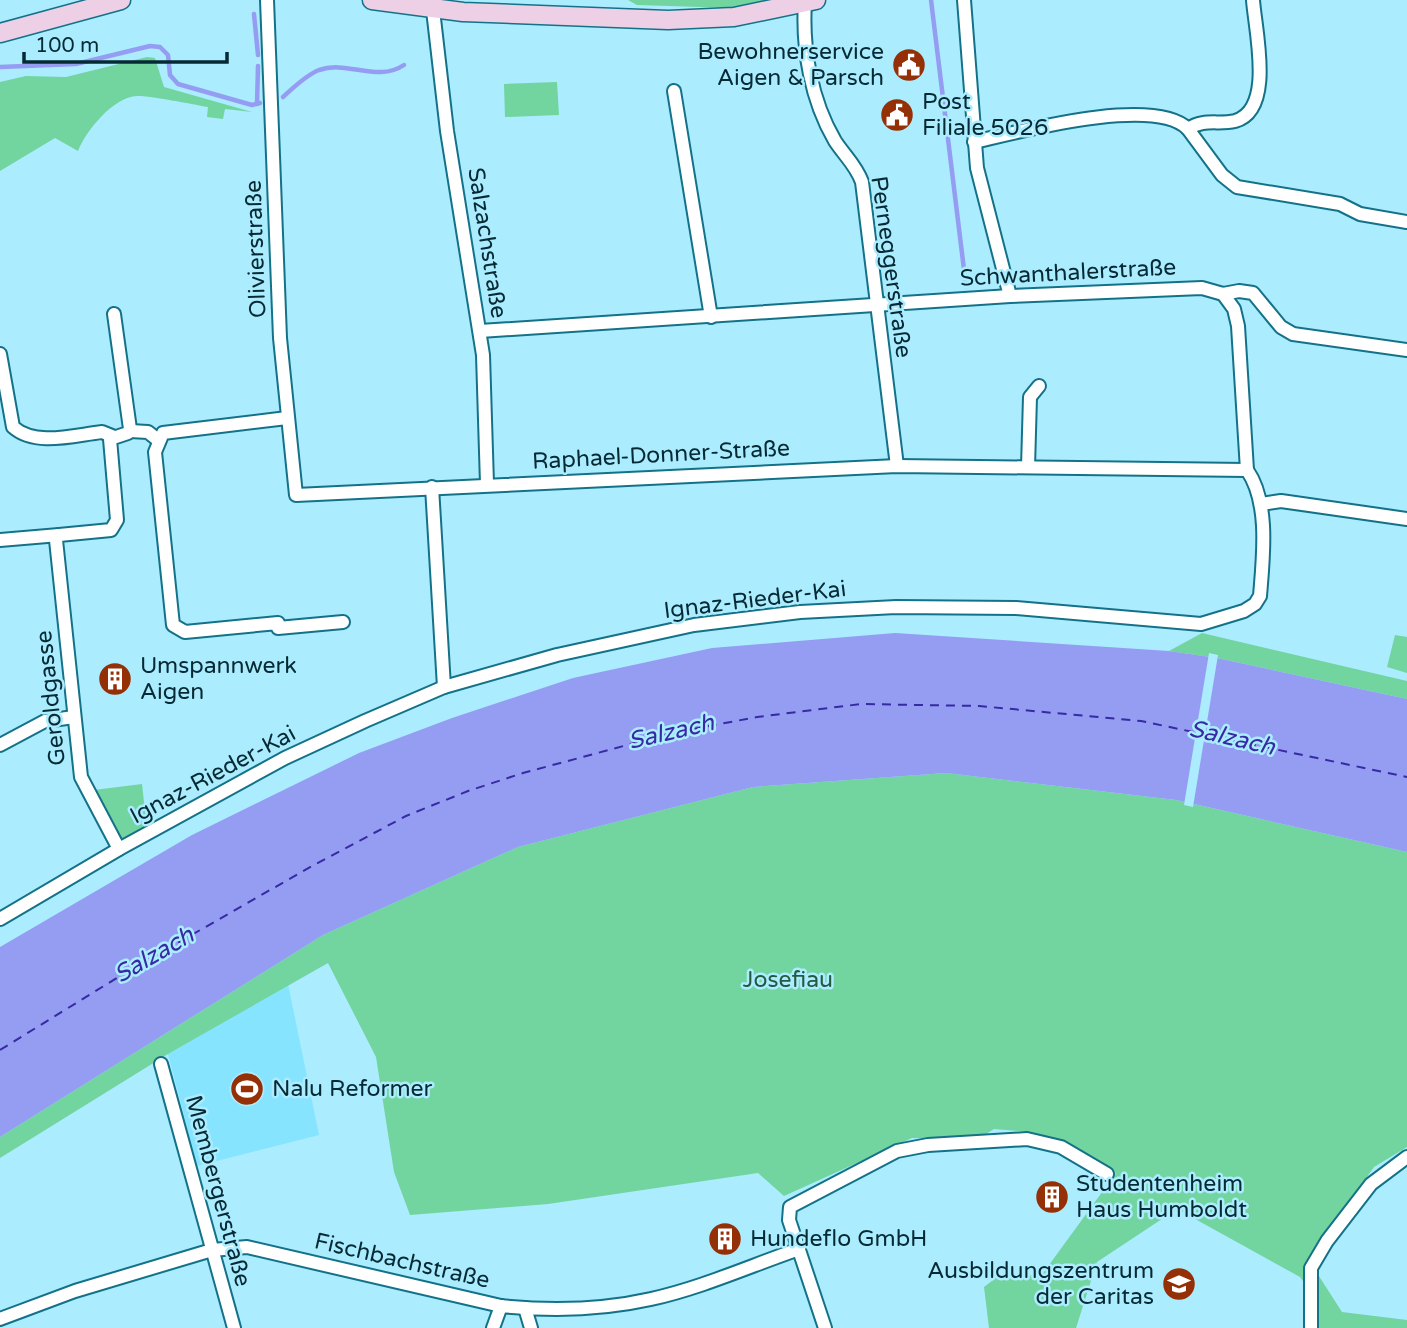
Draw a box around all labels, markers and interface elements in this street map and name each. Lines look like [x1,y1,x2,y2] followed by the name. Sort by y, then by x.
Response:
[24,21,228,65] scale bar
[35,33,99,58] text: 100 m
[697,38,884,92] place label: Bewohnerservice Aigen & Parsch
[890,46,928,84] public building icon: Bewohnerservice Aigen & Parsch
[922,88,1048,142] place label: Post Filiale 5026
[878,96,916,134] public building icon: Post Filiale 5026
[461,166,513,320] street label: Salzachstraße
[864,174,918,360] street label: Perneggerstraße
[240,179,272,319] street label: Olivierstraße
[959,253,1177,293] street label: Schwanthalerstraße
[531,434,791,476] street label: Raphael-Donner-Straße
[662,575,848,625] street label: Ignaz-Rieder-Kai
[30,629,72,767] street label: Geroldgasse
[140,652,297,706] place label: Umspannwerk Aigen
[96,660,134,698] building icon: Umspannwerk Aigen
[625,708,718,756] water label: Salzach
[1186,714,1279,762] water label: Salzach
[125,720,301,830] street label: Ignaz-Rieder-Kai
[109,920,200,989] water label: Salzach
[743,966,833,994] park label: Josefiau
[228,1070,266,1108] sports icon: Nalu Reformer
[272,1075,433,1103] place label: Nalu Reformer
[179,1092,257,1290] street label: Membergerstraße
[1076,1170,1247,1224] place label: Studentenheim Haus Humboldt
[1033,1178,1071,1216] building icon: Studentenheim Haus Humboldt
[706,1220,744,1258] building icon: Hundeflo GmbH
[750,1225,927,1253] place label: Hundeflo GmbH
[312,1227,492,1295] street label: Fischbachstraße
[927,1257,1154,1311] place label: Ausbildungszentrum der Caritas
[1160,1265,1198,1303] school or university icon: Ausbildungszentrum der Caritas

